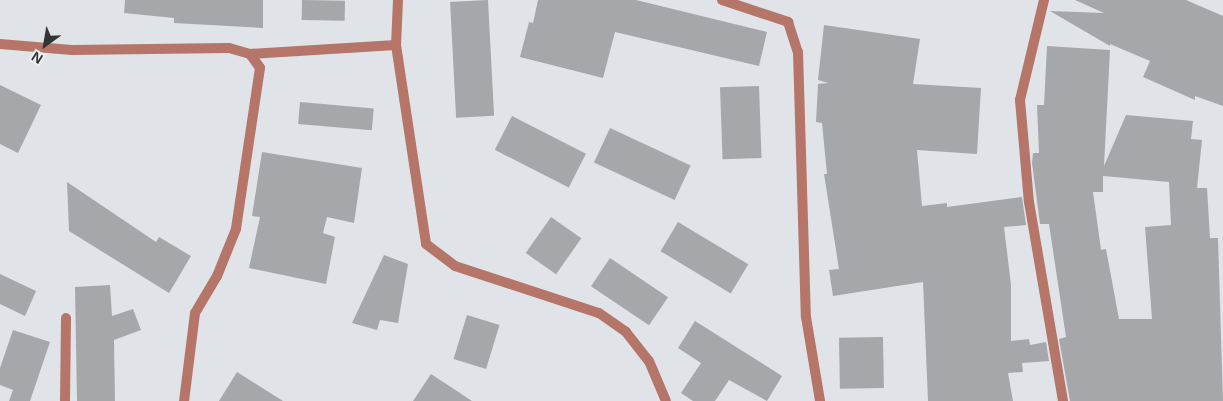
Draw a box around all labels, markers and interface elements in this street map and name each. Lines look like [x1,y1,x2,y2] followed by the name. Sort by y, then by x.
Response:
[20,20,70,70] north arrow
[29,48,46,67] text: N

